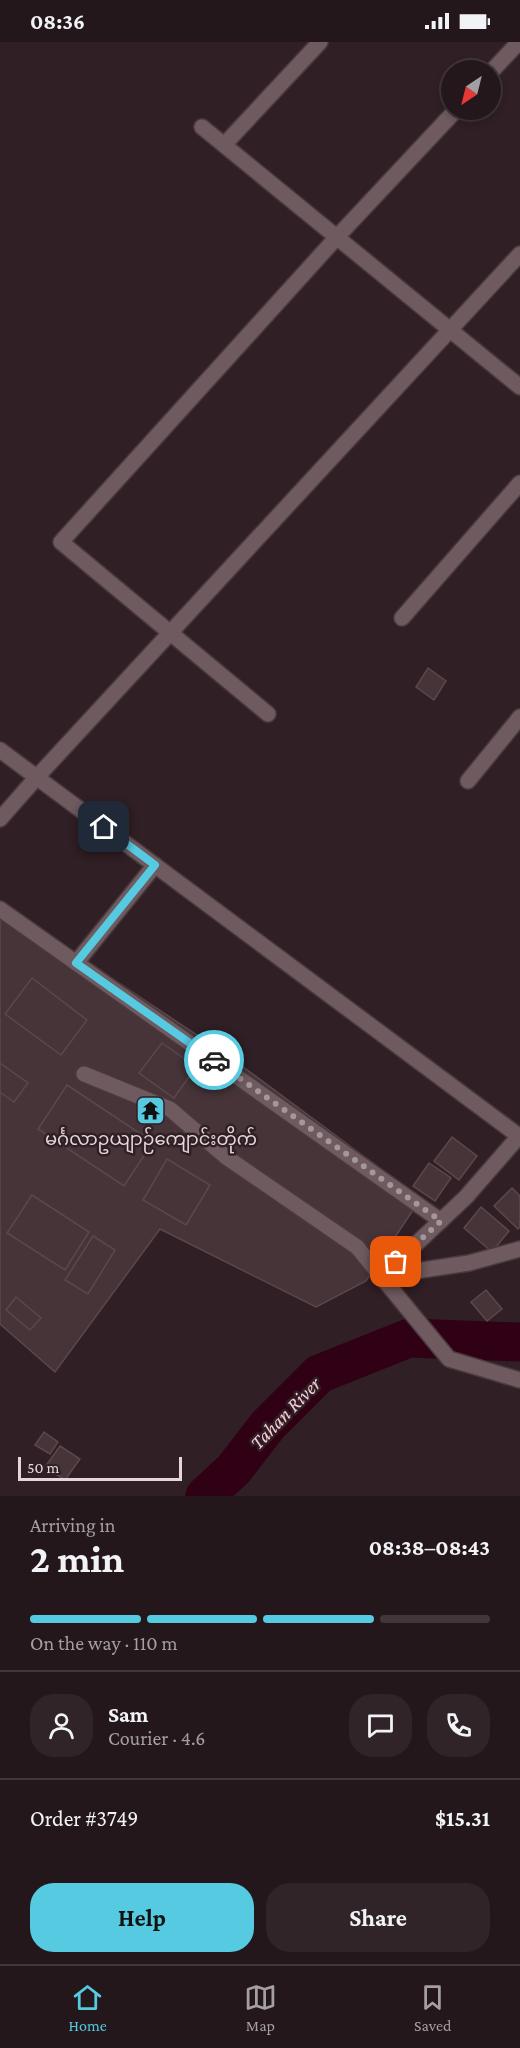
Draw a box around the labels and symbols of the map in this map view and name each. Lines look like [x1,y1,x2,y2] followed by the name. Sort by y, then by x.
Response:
[441,60,501,120] north arrow
[78,801,129,852] pin
[184,1030,244,1090] courier
[135,1094,167,1126] temple icon: မင်္ဂလာဥယျာဉ်ကျောင်းတိုက်
[45,1125,257,1154] place label: မင်္ဂလာဥယျာဉ်ကျောင်းတိုက်
[370,1236,421,1287] pin
[245,1372,325,1454] water label: Tahan River
[18,1454,182,1482] scale bar

